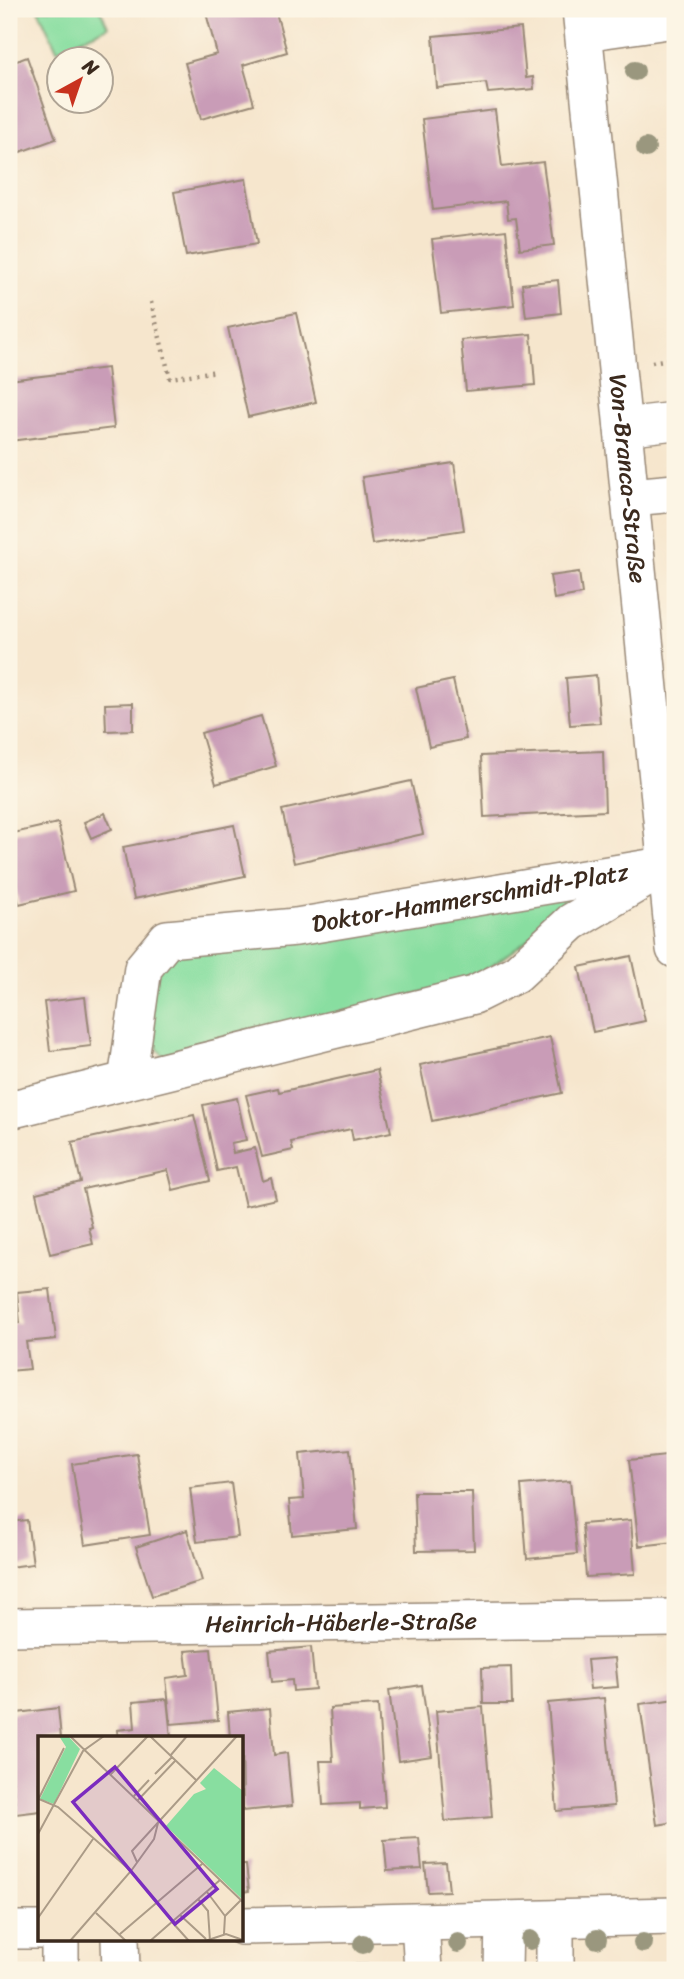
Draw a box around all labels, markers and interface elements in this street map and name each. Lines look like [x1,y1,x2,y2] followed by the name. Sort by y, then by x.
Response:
[46,46,116,116] north arrow
[74,50,107,85] text: N
[597,372,659,585] street label: Von-Branca-Straße
[309,851,632,945] street label: Doktor-Hammerschmidt-Platz
[205,1600,477,1645] street label: Heinrich-Häberle-Straße
[38,1736,243,1940] inset map

